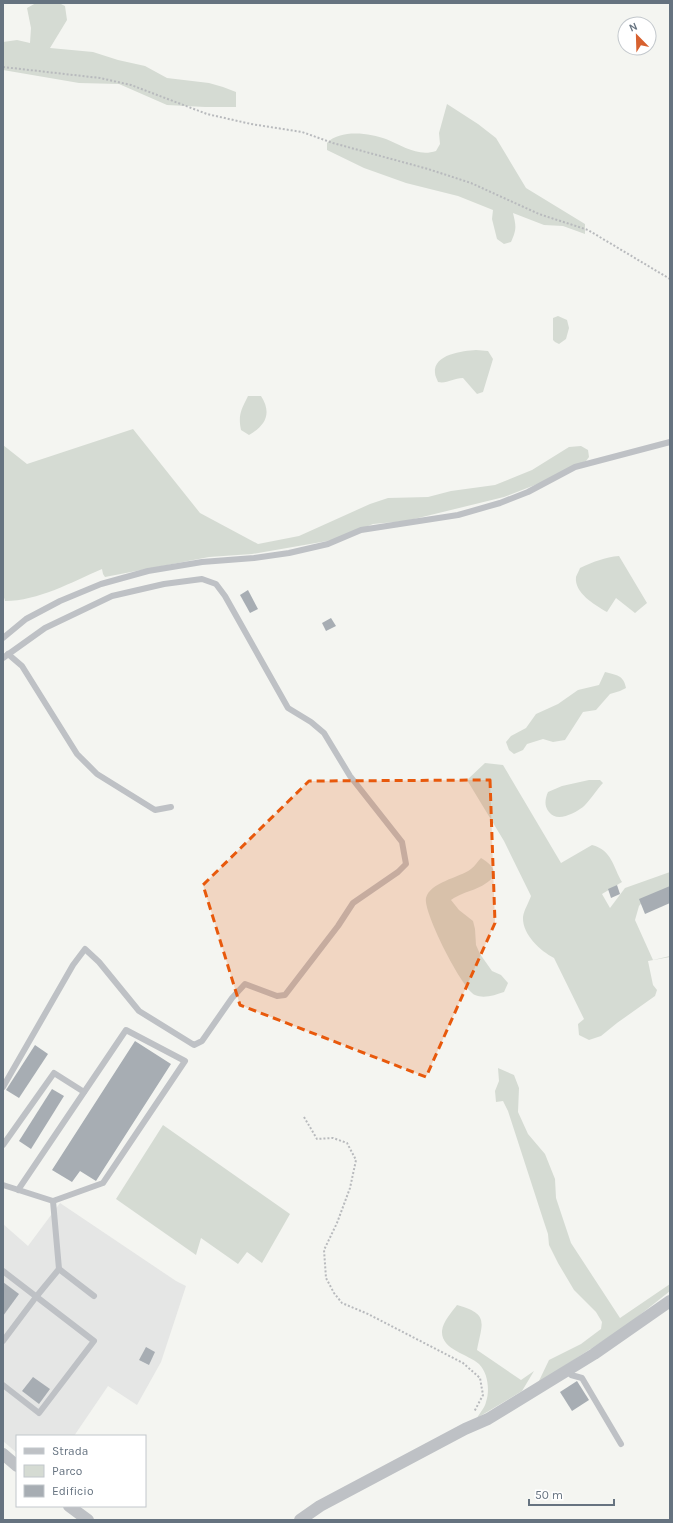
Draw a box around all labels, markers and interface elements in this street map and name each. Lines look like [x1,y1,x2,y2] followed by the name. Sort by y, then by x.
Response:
[617,16,657,56] north arrow
[627,20,639,35] text: N
[16,1435,146,1507] legend
[52,1444,88,1458] text: Strada
[52,1464,82,1478] text: Parco
[529,1481,614,1507] scale bar
[52,1484,93,1498] text: Edificio
[535,1488,563,1502] text: 50 m

